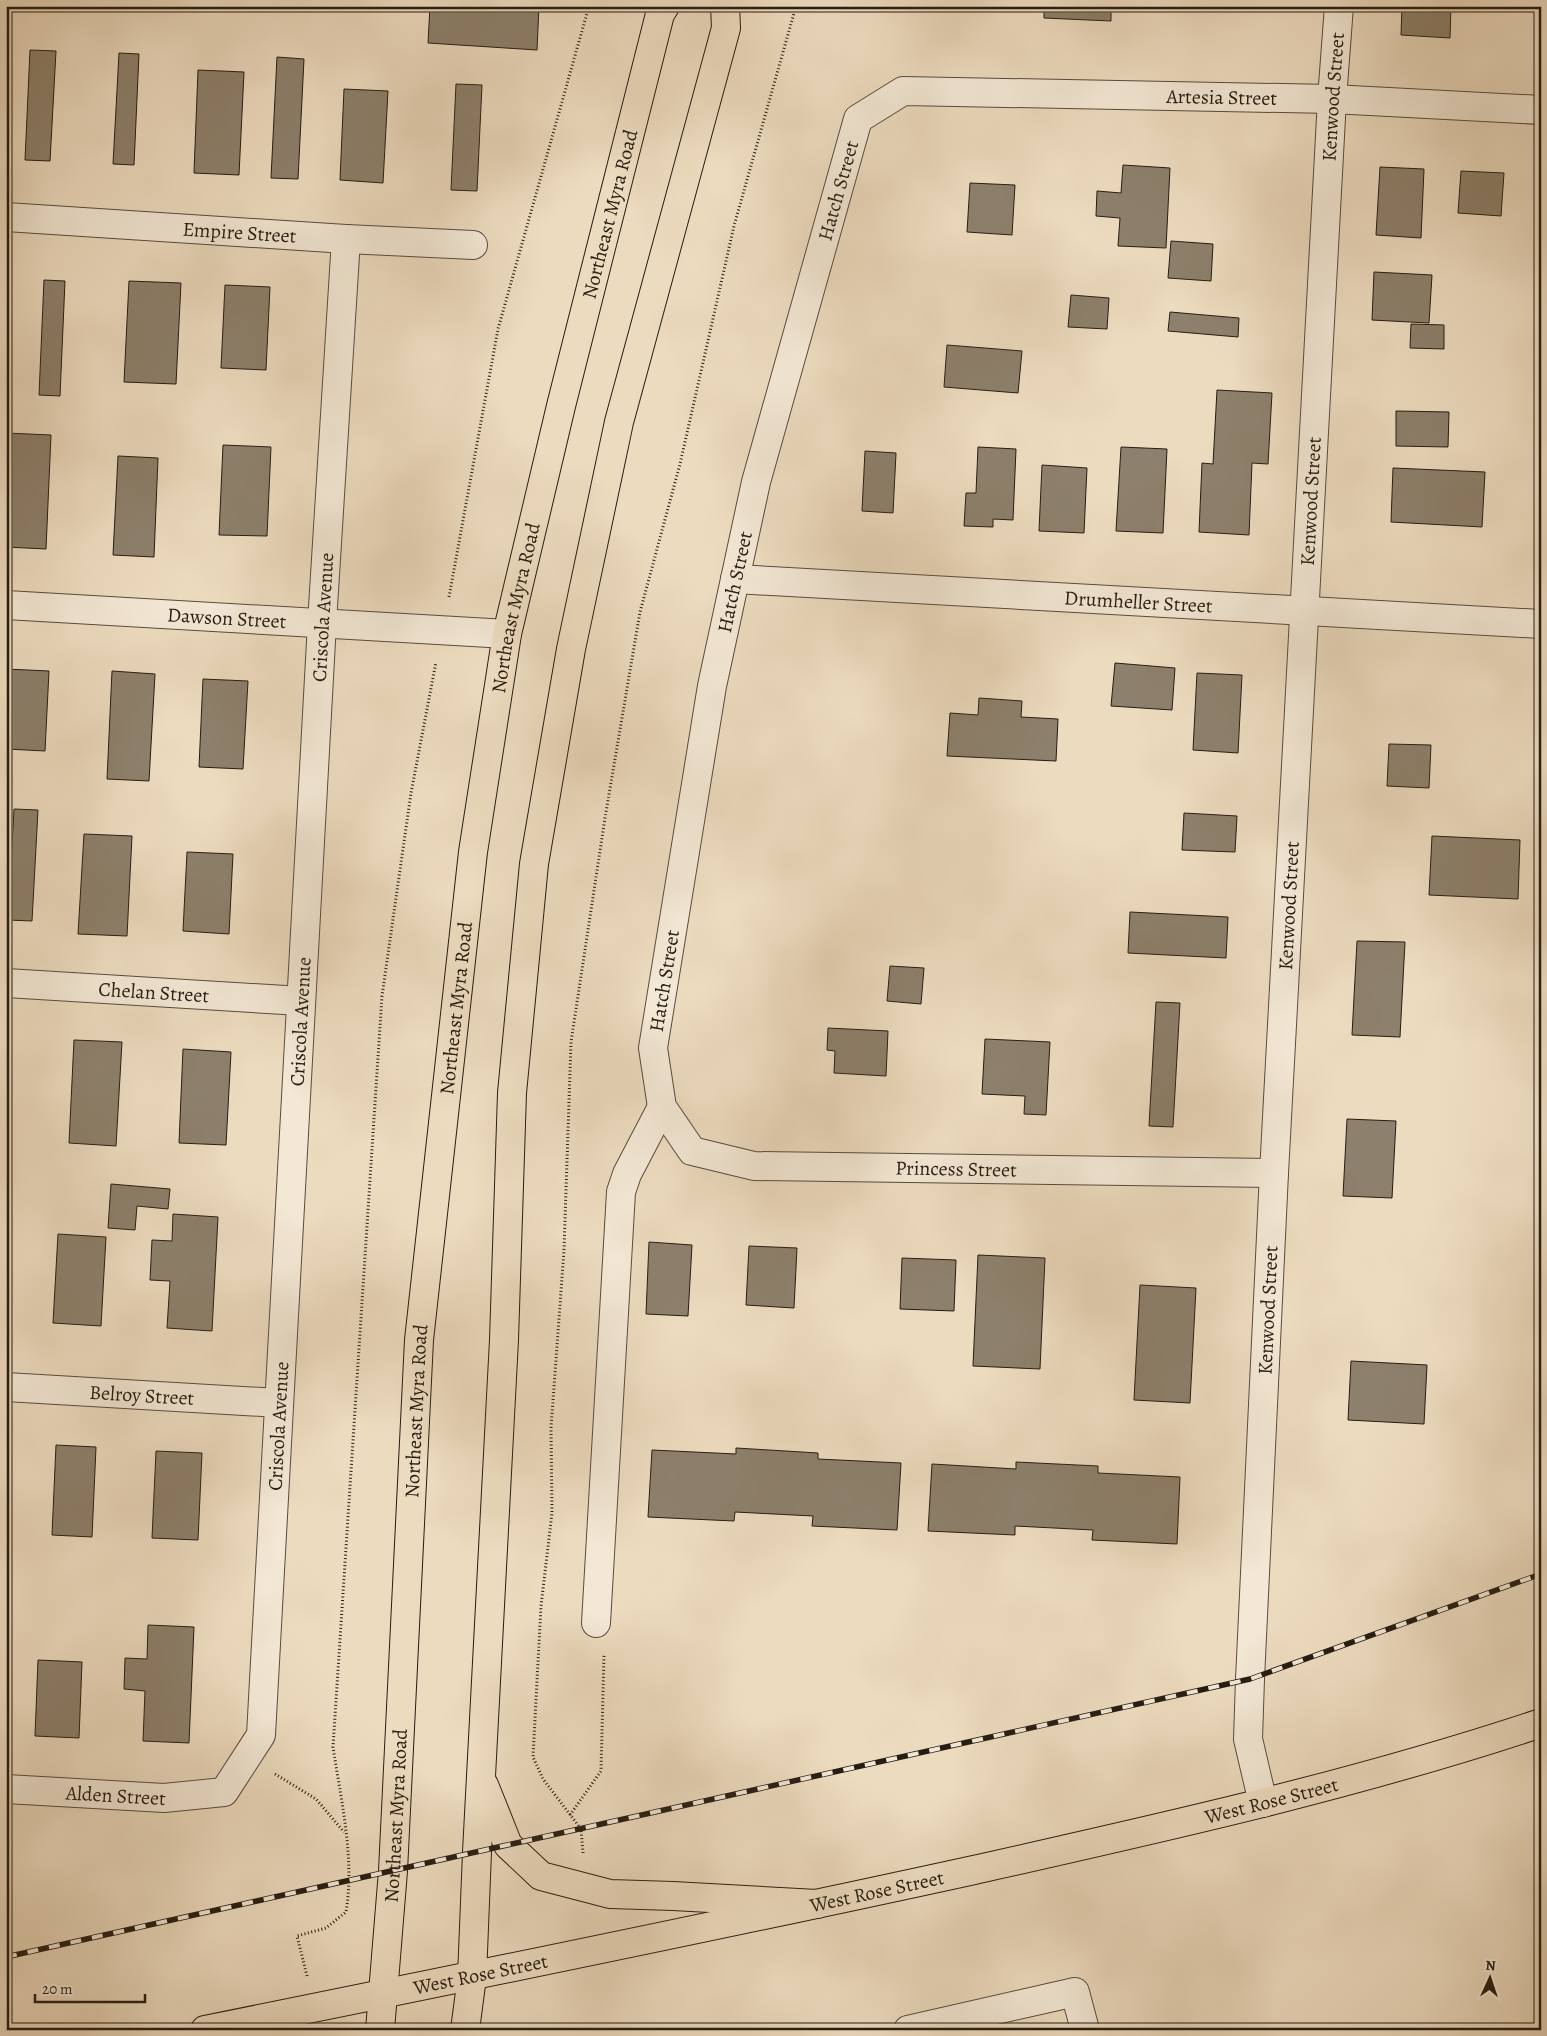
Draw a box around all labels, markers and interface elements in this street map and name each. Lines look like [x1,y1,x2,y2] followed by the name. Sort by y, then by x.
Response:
[1315,31,1350,162] street label: Kenwood Street
[1165,82,1278,111] street label: Artesia Street
[575,126,644,302] street label: Northeast Myra Road
[811,137,865,244] street label: Hatch Street
[182,215,298,249] street label: Empire Street
[1293,436,1327,567] street label: Kenwood Street
[484,520,546,695] street label: Northeast Myra Road
[710,528,759,635] street label: Hatch Street
[305,552,340,683] street label: Criscola Avenue
[1063,584,1214,619] street label: Drumheller Street
[166,601,287,635] street label: Dawson Street
[1271,840,1305,971] street label: Kenwood Street
[433,920,479,1096] street label: Northeast Myra Road
[642,927,686,1034] street label: Hatch Street
[283,956,317,1087] street label: Criscola Avenue
[98,975,210,1009] street label: Chelan Street
[895,1154,1017,1184] street label: Princess Street
[1251,1245,1284,1375] street label: Kenwood Street
[398,1323,434,1499] street label: Northeast Myra Road
[261,1361,295,1491] street label: Criscola Avenue
[89,1378,195,1412] street label: Belroy Street
[377,1728,413,1903] street label: Northeast Myra Road
[1201,1770,1341,1830] street label: West Rose Street
[64,1779,167,1812] street label: Alden Street
[806,1863,947,1919] street label: West Rose Street
[410,1947,550,2001] street label: West Rose Street
[1464,1954,1514,2004] north arrow
[1485,1956,1496,1975] text: N
[35,1971,145,2003] scale bar
[42,1979,73,1999] text: 20 m

